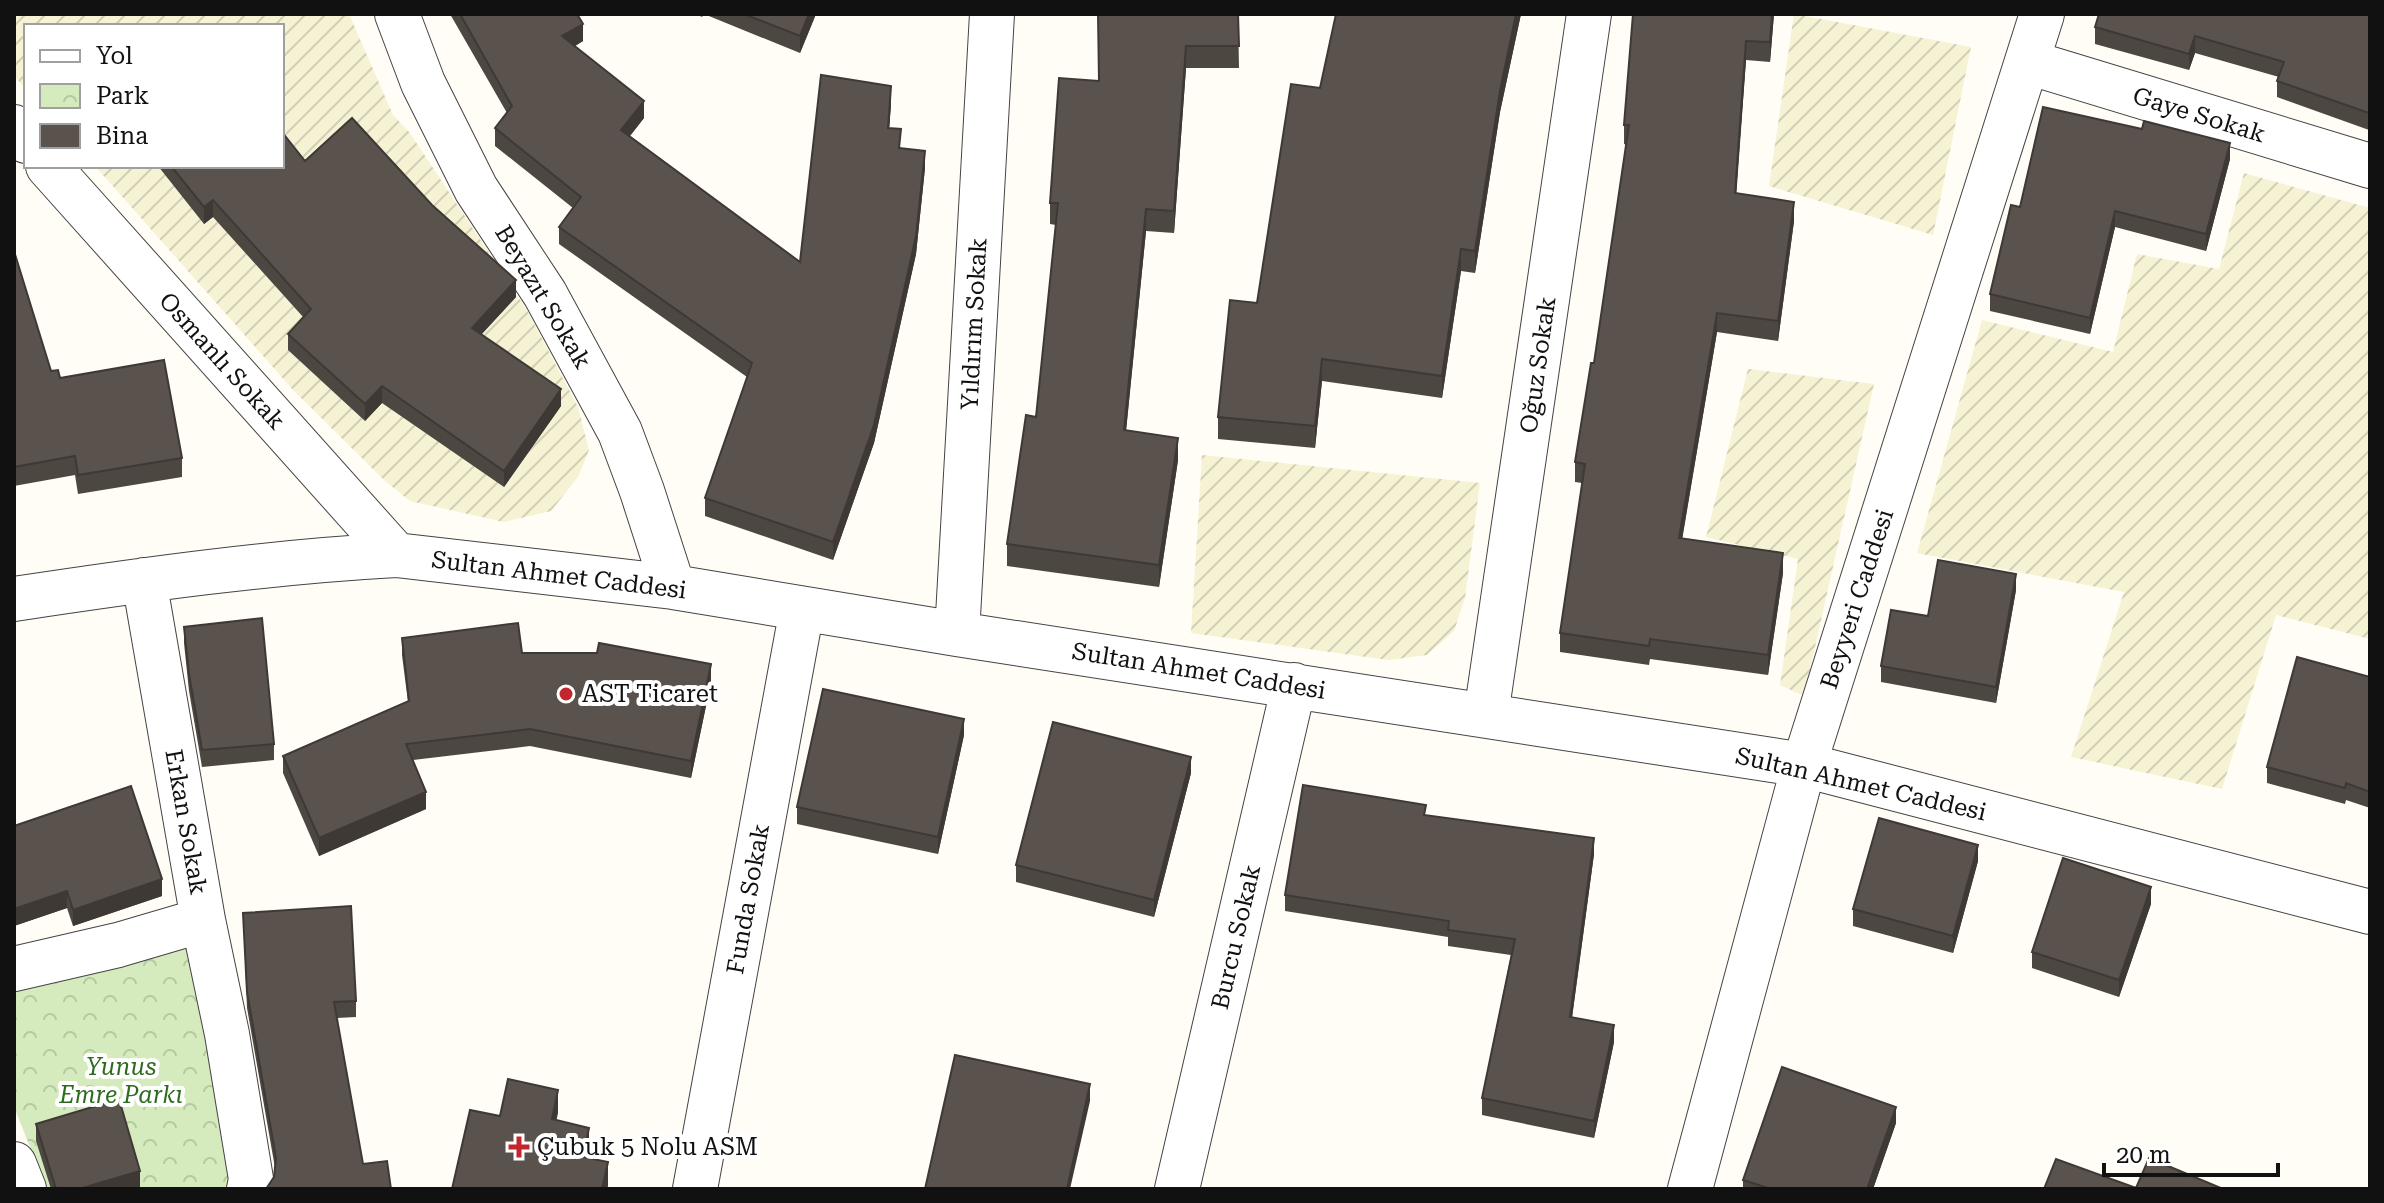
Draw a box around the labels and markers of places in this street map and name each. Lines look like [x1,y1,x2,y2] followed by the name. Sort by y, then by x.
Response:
[582,680,718,708] place label: AST Ticaret
[557,685,575,703] marker: AST Ticaret
[537,1133,758,1161] place label: Çubuk 5 Nolu ASM
[508,1136,530,1158] marker: Çubuk 5 Nolu ASM

